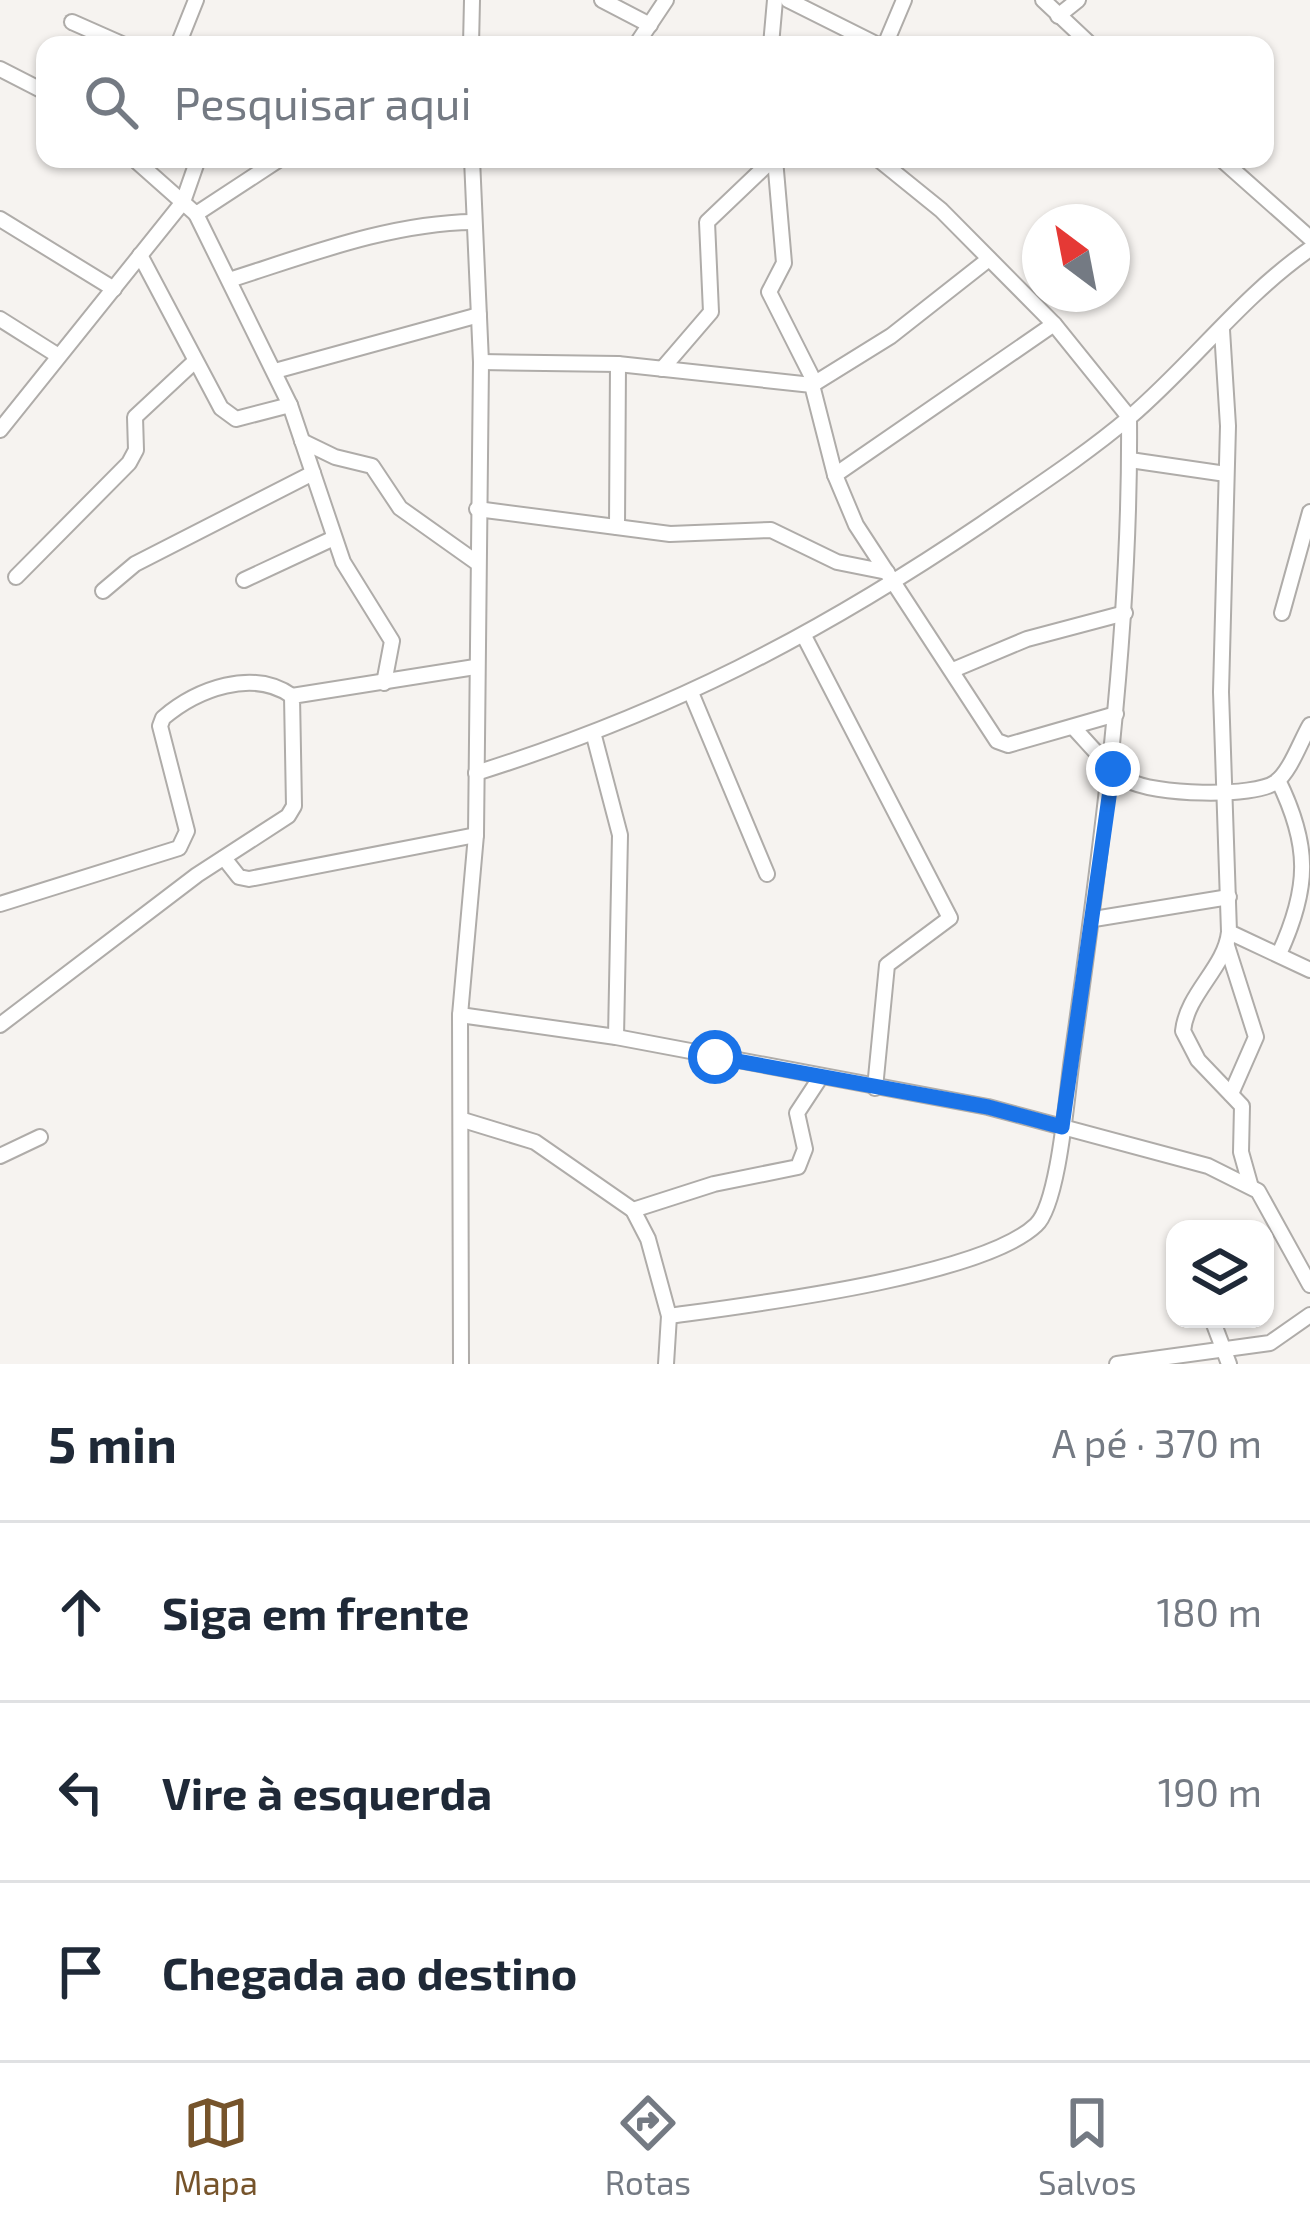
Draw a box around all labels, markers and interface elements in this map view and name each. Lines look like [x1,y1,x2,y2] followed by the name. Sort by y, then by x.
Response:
[36,36,1274,168] search box
[78,69,144,135] icon: search
[174,75,472,129] text: Pesquisar aqui
[1022,204,1130,312] north arrow
[1086,742,1140,796] route end
[688,1030,742,1084] route start
[1166,1220,1274,1328] map controls
[1166,1220,1274,1328] button: layers
[48,1412,177,1473] text: 5 min
[1052,1419,1262,1466] text: A pé · 370 m
[48,1579,114,1645] icon: ahead
[162,1585,469,1639] text: Siga em frente
[1156,1588,1262,1635] text: 180 m
[48,1759,114,1825] icon: left
[162,1765,492,1819] text: Vire à esquerda
[1158,1768,1262,1815] text: 190 m
[48,1939,114,2005] icon: arrive
[162,1945,577,1999] text: Chegada ao destino
[173,2090,258,2202] tab: Mapa
[605,2090,691,2202] tab: Rotas
[1038,2090,1137,2202] tab: Salvos

